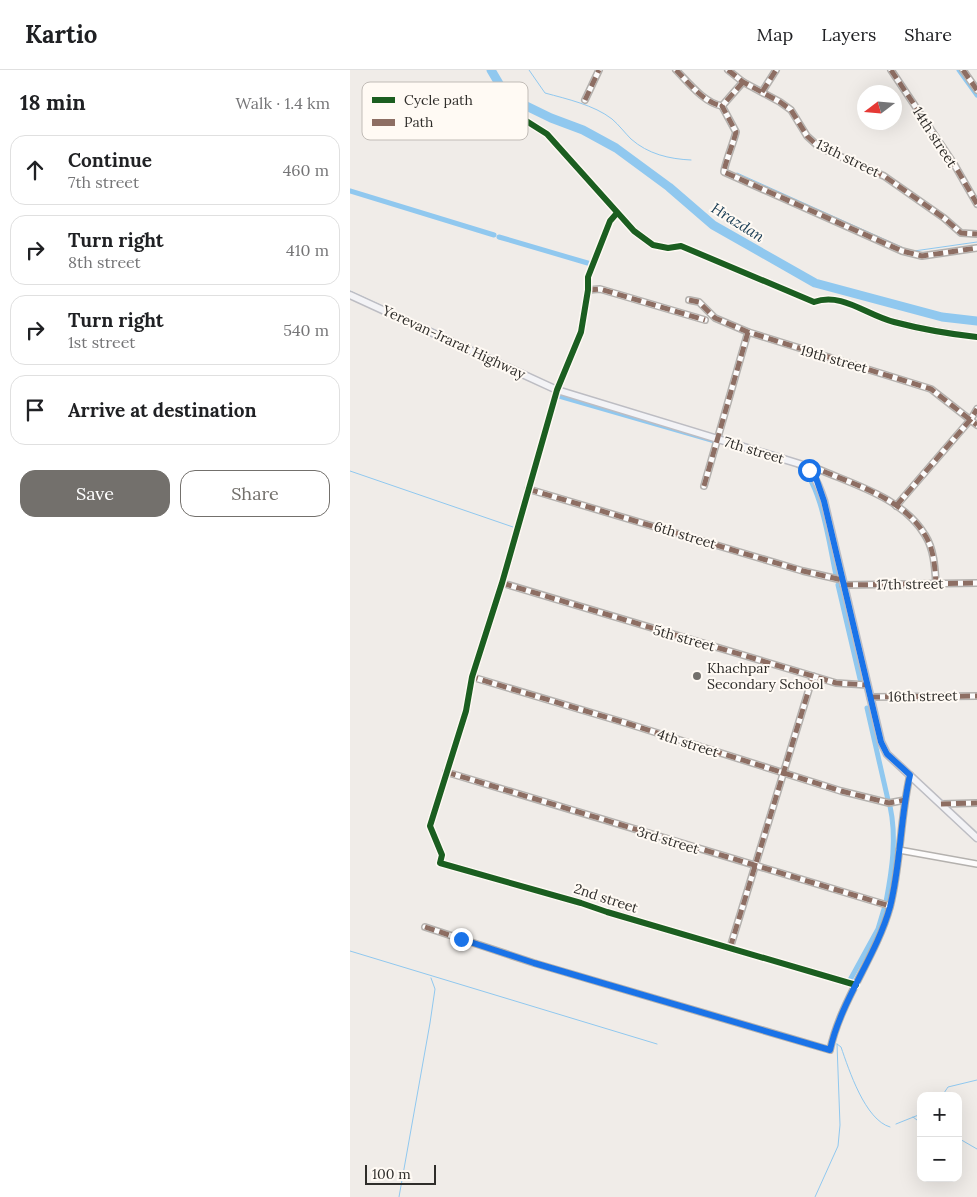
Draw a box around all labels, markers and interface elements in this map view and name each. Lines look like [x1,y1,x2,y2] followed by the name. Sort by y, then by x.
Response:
[25,19,97,50] text: Kartio
[757,23,793,46] text: Map
[821,23,876,46] text: Layers
[904,23,952,46] text: Share
[362,82,528,140] legend
[857,85,902,130] north arrow
[20,89,86,116] text: 18 min
[404,91,473,109] text: Cycle path
[236,93,330,113] text: Walk · 1.4 km
[909,103,962,171] street label: 14th street
[404,113,433,131] text: Path
[813,135,883,181] street label: 13th street
[68,148,152,172] text: Continue
[21,156,49,184] icon: ahead
[283,160,329,180] text: 460 m
[68,172,139,192] text: 7th street
[708,198,769,246] water label: Hrazdan
[68,228,164,252] text: Turn right
[21,236,49,264] icon: right
[286,240,329,260] text: 410 m
[68,252,141,272] text: 8th street
[379,301,529,383] street label: Yerevan-Jrarat Highway
[68,308,164,332] text: Turn right
[21,316,49,344] icon: right
[283,320,329,340] text: 540 m
[68,332,135,352] text: 1st street
[798,341,870,377] street label: 19th street
[21,396,49,424] icon: arrive
[68,398,257,422] text: Arrive at destination
[722,432,787,468] street label: 7th street
[798,459,821,482] route start
[20,470,170,517] button: Save
[180,470,330,517] button: Share
[652,517,719,553] street label: 6th street
[876,574,944,594] street label: 17th street
[651,621,718,656] street label: 5th street
[707,659,824,693] place label: Khachpar Secondary School
[691,670,703,682] marker: Khachpar Secondary School
[888,686,958,706] street label: 16th street
[655,725,721,762] street label: 4th street
[635,822,702,858] street label: 3rd street
[572,879,641,917] street label: 2nd street
[450,928,473,951] route end
[917,1092,962,1182] map controls
[917,1092,962,1137] button: +
[917,1137,962,1182] button: −
[365,1162,436,1185] scale bar
[372,1165,411,1183] text: 100 m

